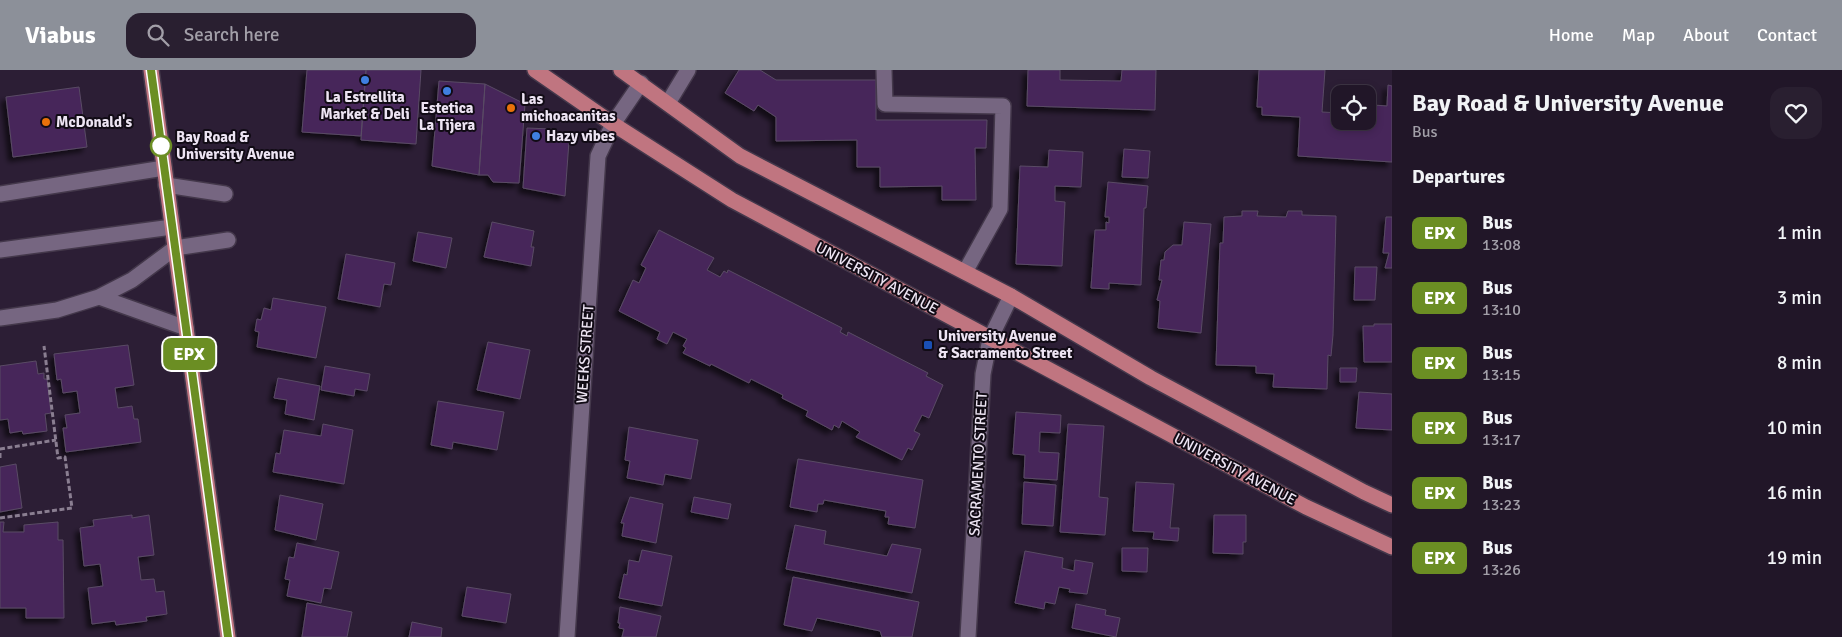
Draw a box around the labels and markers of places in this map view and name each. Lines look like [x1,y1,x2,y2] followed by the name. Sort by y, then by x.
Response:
[359,74,371,86] marker: La Estrellita Market & Deli
[441,85,453,97] marker: Estetica La Tijera
[320,88,410,123] place label: La Estrellita Market & Deli
[521,90,616,125] place label: Las michoacanitas
[419,99,476,134] place label: Estetica La Tijera
[505,102,517,114] marker: Las michoacanitas
[56,113,133,131] place label: McDonald's
[40,116,52,128] marker: McDonald's
[546,127,615,145] place label: Hazy vibes
[176,128,294,163] place label: Bay Road & University Avenue
[530,130,542,142] marker: Hazy vibes
[150,135,172,157] marker: Bay Road & University Avenue
[938,327,1073,362] place label: University Avenue & Sacramento Street
[922,339,934,351] marker: University Avenue & Sacramento Street

